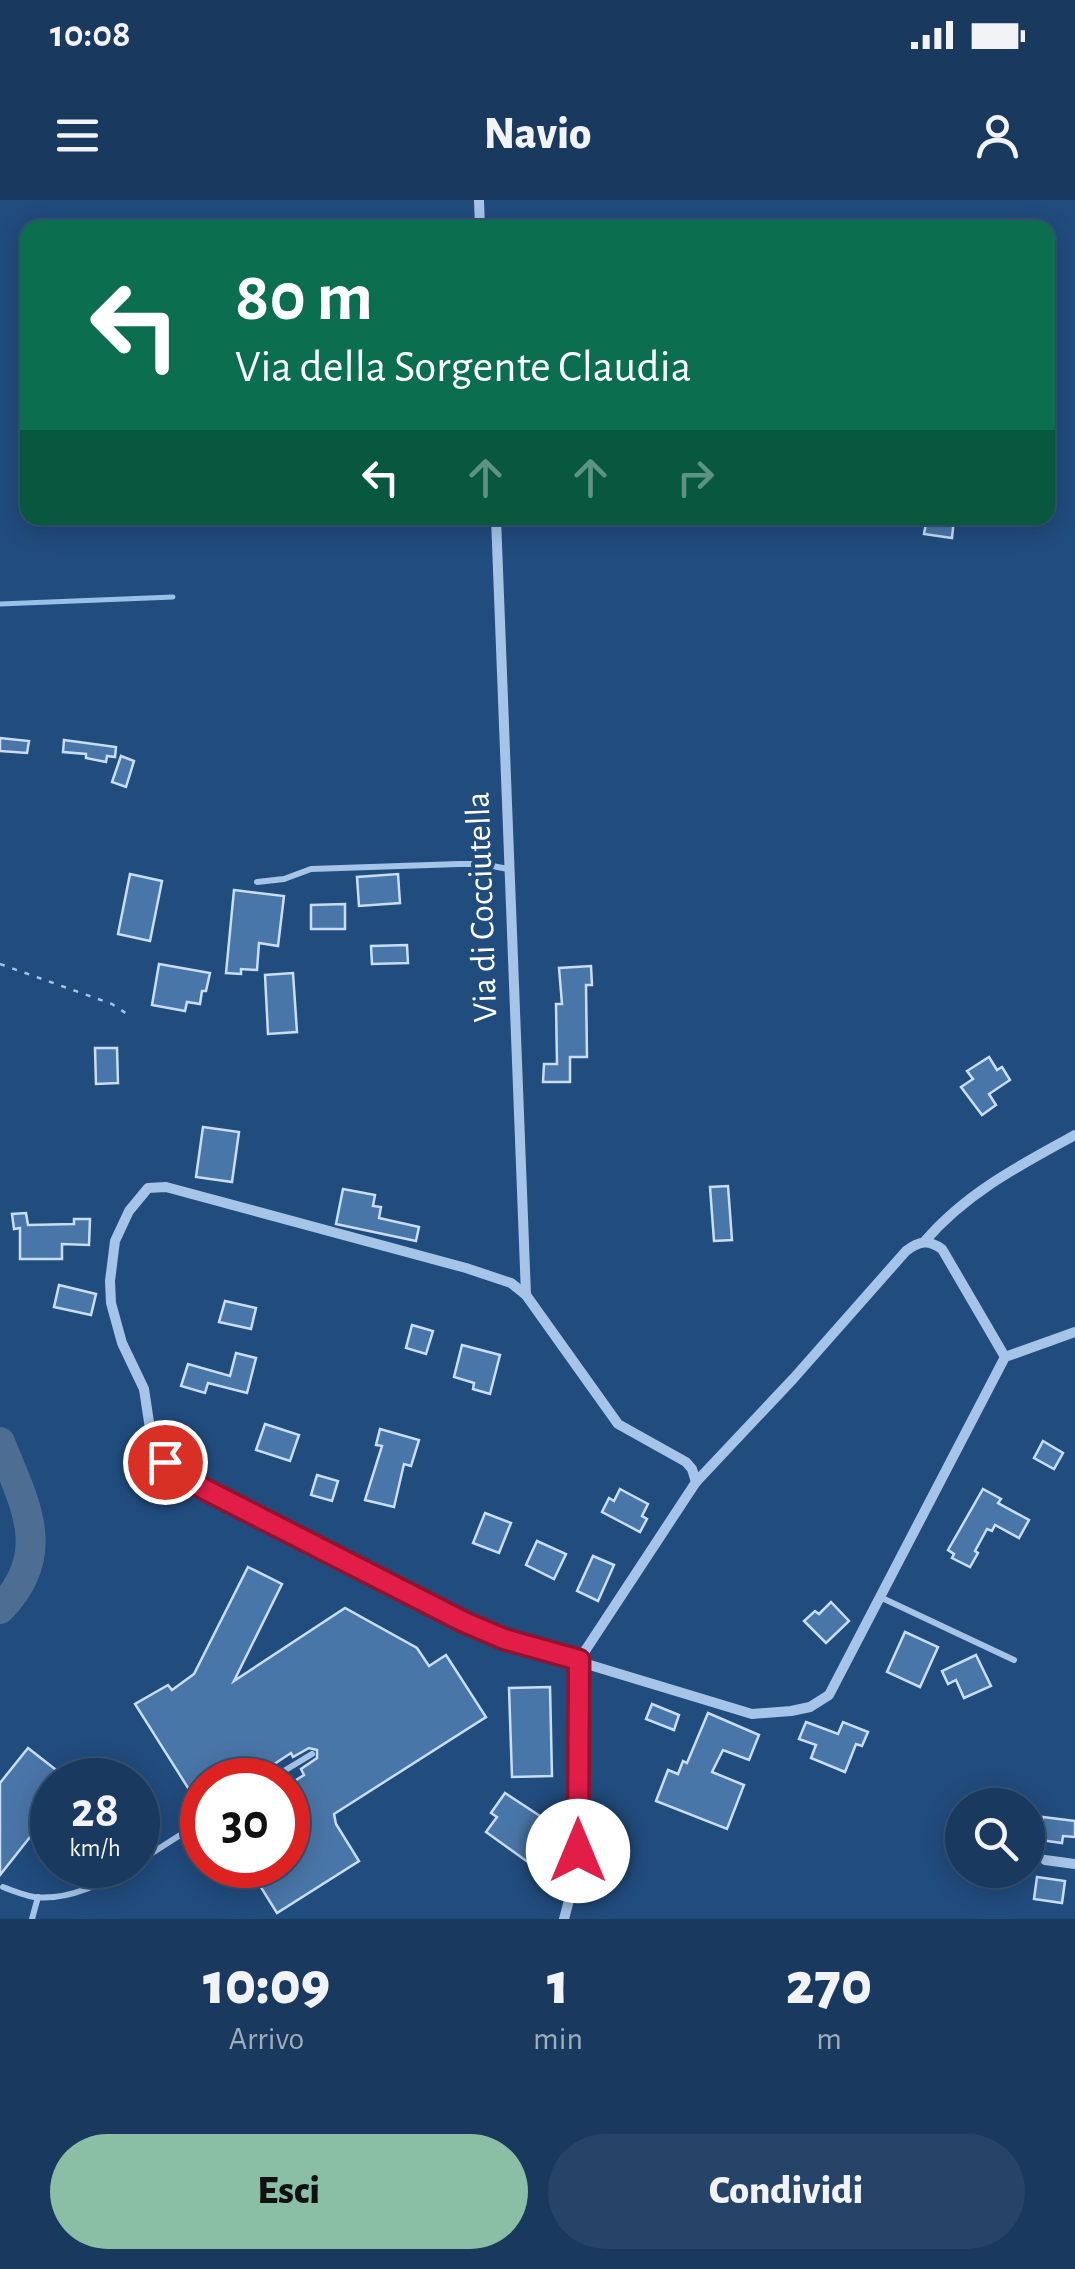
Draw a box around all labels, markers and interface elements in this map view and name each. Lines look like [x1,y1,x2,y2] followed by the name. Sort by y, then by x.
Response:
[50,16,131,54] text: 10:08
[50,108,105,163] icon: menu
[970,108,1025,163] icon: person
[484,112,591,157] text: Navio
[70,260,200,390] icon: left
[235,263,373,333] text: 80 m
[235,345,691,390] text: Via della Sorgente Claudia
[353,450,408,505] icon: left
[458,450,513,505] icon: ahead
[563,450,618,505] icon: ahead
[668,450,723,505] icon: right
[460,791,504,1023] street label: Via di Cocciutella
[123,1420,208,1505] pin
[138,1435,193,1490] icon: arrive
[180,1758,310,1888] speed limit sign: 30
[71,1786,119,1836] text: 28
[945,1788,1045,1888] map controls
[945,1788,1045,1888] button: search
[526,1799,630,1903] position arrow
[69,1836,121,1861] text: km/h
[203,1955,330,2015] text: 10:09
[547,1955,569,2015] text: 1
[786,1955,872,2015] text: 270
[229,2023,304,2055] text: Arrivo
[533,2023,583,2055] text: min
[816,2023,842,2055] text: m
[50,2134,528,2249] button: Esci
[548,2134,1025,2249] button: Condividi

